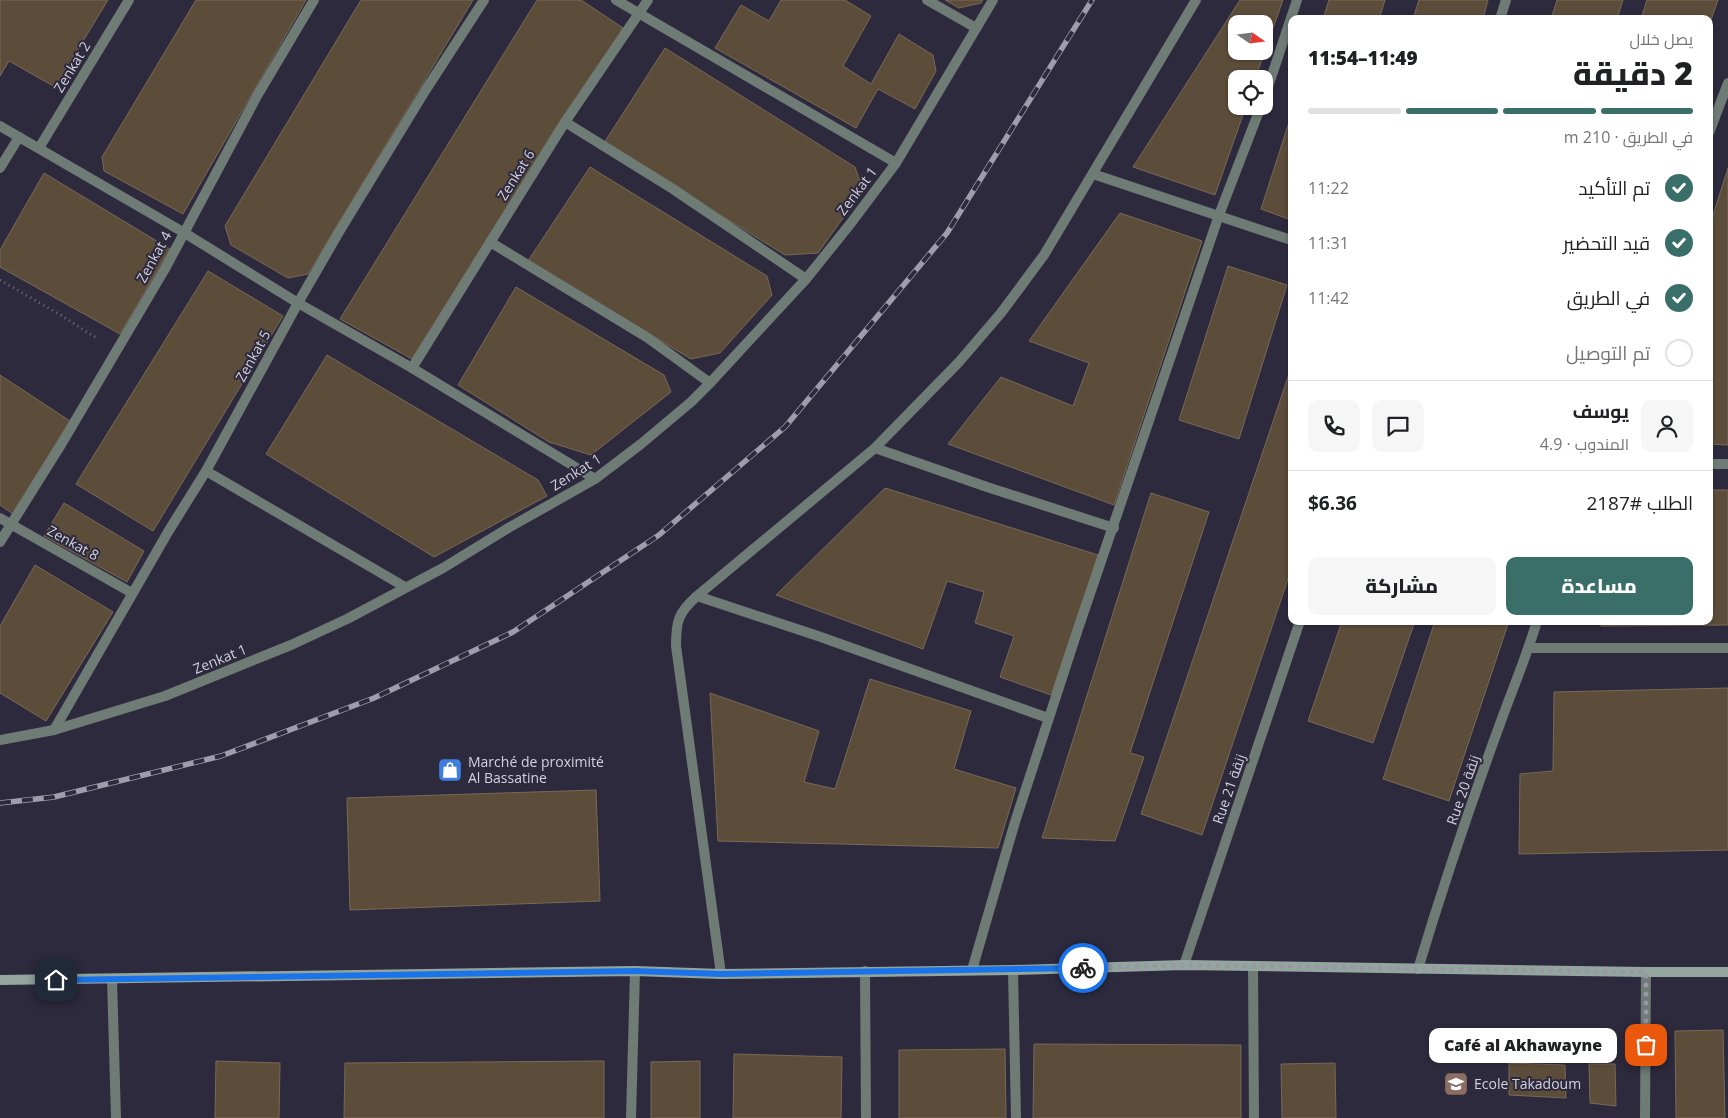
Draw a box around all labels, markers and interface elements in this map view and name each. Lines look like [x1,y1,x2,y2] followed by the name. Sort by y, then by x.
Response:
[1228,15,1272,60] north arrow
[1228,15,1273,115] map controls
[1629,28,1693,50] text: يصل خلال
[49,38,94,96] street label: Zenkat 2
[1308,45,1418,71] text: 11:49–11:54
[1573,51,1693,94] text: 2 دقيقة
[1228,70,1273,115] button: locate
[1564,126,1693,148] text: في الطريق · 210 m
[493,146,539,204] street label: Zenkat 6
[832,163,881,219] street label: Zenkat 1
[1665,174,1693,202] icon: check
[1578,175,1650,201] text: تم التأكيد
[1308,177,1349,199] text: 11:22
[132,228,176,286] street label: Zenkat 4
[1665,229,1693,257] icon: check
[1563,230,1650,256] text: قيد التحضير
[1308,232,1349,254] text: 11:31
[1665,284,1693,312] icon: check
[1567,285,1650,311] text: في الطريق
[1308,287,1349,309] text: 11:42
[231,327,275,385] street label: Zenkat 5
[1566,340,1650,366] text: تم التوصيل
[1573,398,1629,424] text: يوسف
[1308,400,1360,452] button: phone
[1372,400,1424,452] button: chat
[1641,400,1693,452] button: person
[1540,433,1629,455] text: المندوب · 4.9
[547,449,605,495] street label: Zenkat 1
[1308,490,1357,516] text: $6.36
[1586,490,1693,516] text: الطلب #2187
[44,521,102,565] street label: Zenkat 8
[1308,557,1496,615] button: مشاركة
[1506,557,1693,615] button: مساعدة
[190,639,249,678] street label: Zenkat 1
[1208,751,1249,826] street label: Rue 21 زنقة
[468,752,604,787] place label: Marché de proximité Al Bassatine
[1442,752,1483,827] street label: Rue 20 زنقة
[437,757,463,783] shop icon: Marché de proximité Al Bassatine
[1058,943,1108,993] courier
[1069,954,1097,982] icon: bike
[35,959,77,1001] pin
[42,966,70,994] icon: home
[1625,1024,1667,1066] pin
[1428,1028,1616,1062] callout: Café al Akhawayne
[1632,1031,1660,1059] icon: bag
[1444,1034,1602,1056] text: Café al Akhawayne
[1443,1071,1469,1097] school or university icon: Ecole Takadoum
[1474,1074,1581,1093] place label: Ecole Takadoum

